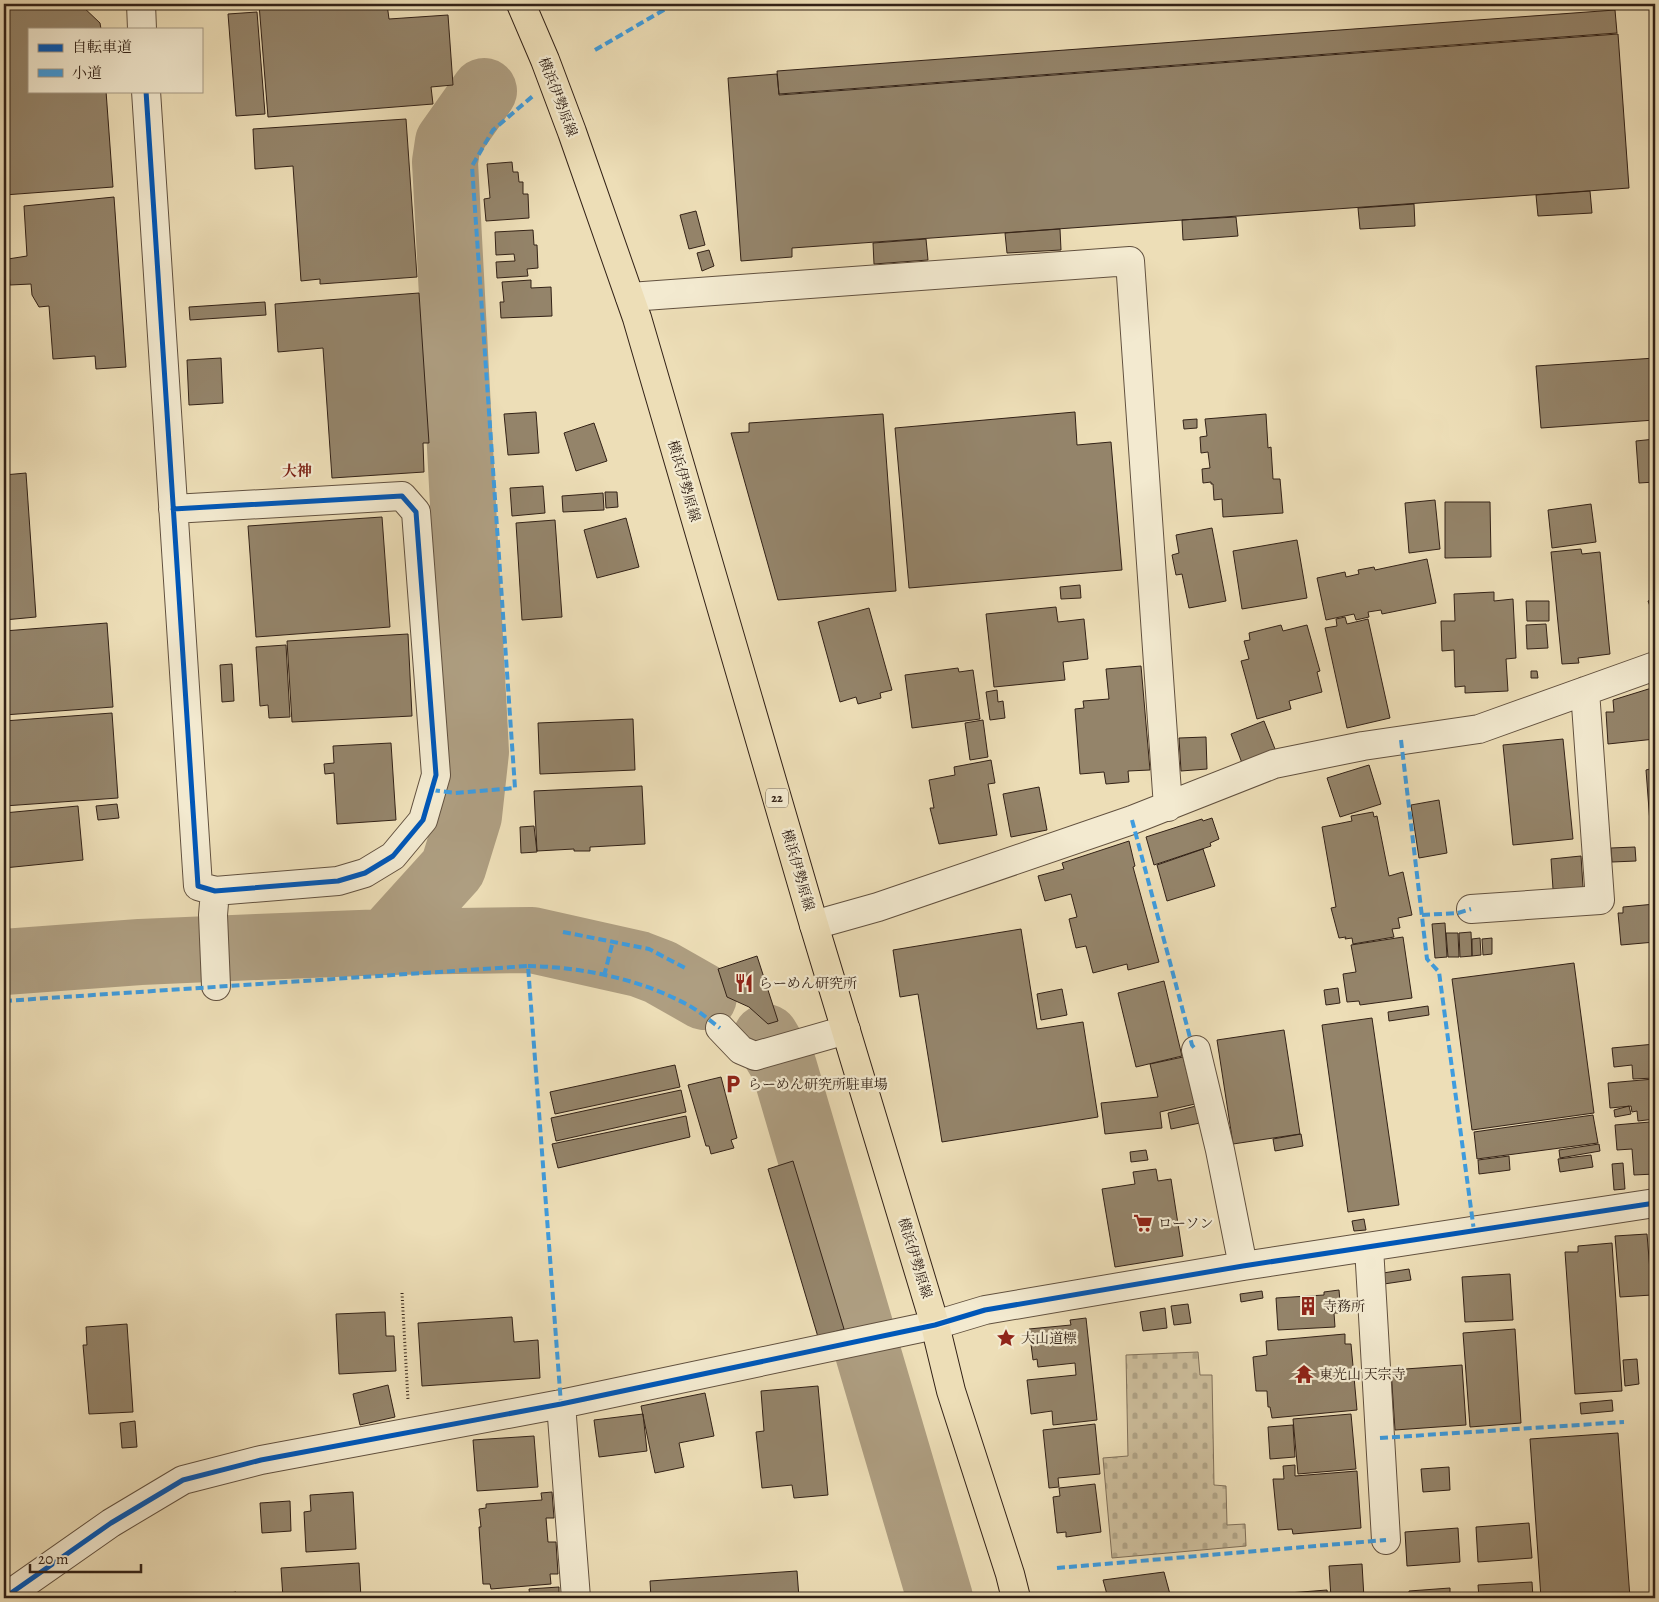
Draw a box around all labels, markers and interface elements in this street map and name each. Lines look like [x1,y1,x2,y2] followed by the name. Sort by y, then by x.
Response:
[28,28,202,92] legend
[72,37,132,57] text: 自転車道
[534,54,582,140] street label: 横浜伊勢原線
[72,63,102,83] text: 小道
[663,438,705,524] street label: 横浜伊勢原線
[282,461,312,481] district label: 大神
[766,788,788,808] road number: 22
[777,827,819,913] street label: 横浜伊勢原線
[733,972,755,994] restaurant icon: らーめん研究所
[759,974,857,993] place label: らーめん研究所
[722,1073,744,1095] parking icon: らーめん研究所駐車場
[748,1075,888,1094] place label: らーめん研究所駐車場
[1132,1212,1154,1234] supermarket icon: ローソン
[1158,1214,1213,1233] place label: ローソン
[894,1215,936,1301] street label: 横浜伊勢原線
[1297,1295,1319,1317] building icon: 寺務所
[1323,1297,1365,1316] place label: 寺務所
[995,1327,1017,1349] place icon: 大山道標
[1021,1329,1077,1348] place label: 大山道標
[1293,1363,1315,1385] temple icon: 東光山 天宗寺
[1319,1365,1406,1384] place label: 東光山 天宗寺
[30,1542,141,1574] scale bar
[38,1549,69,1569] text: 20 m

